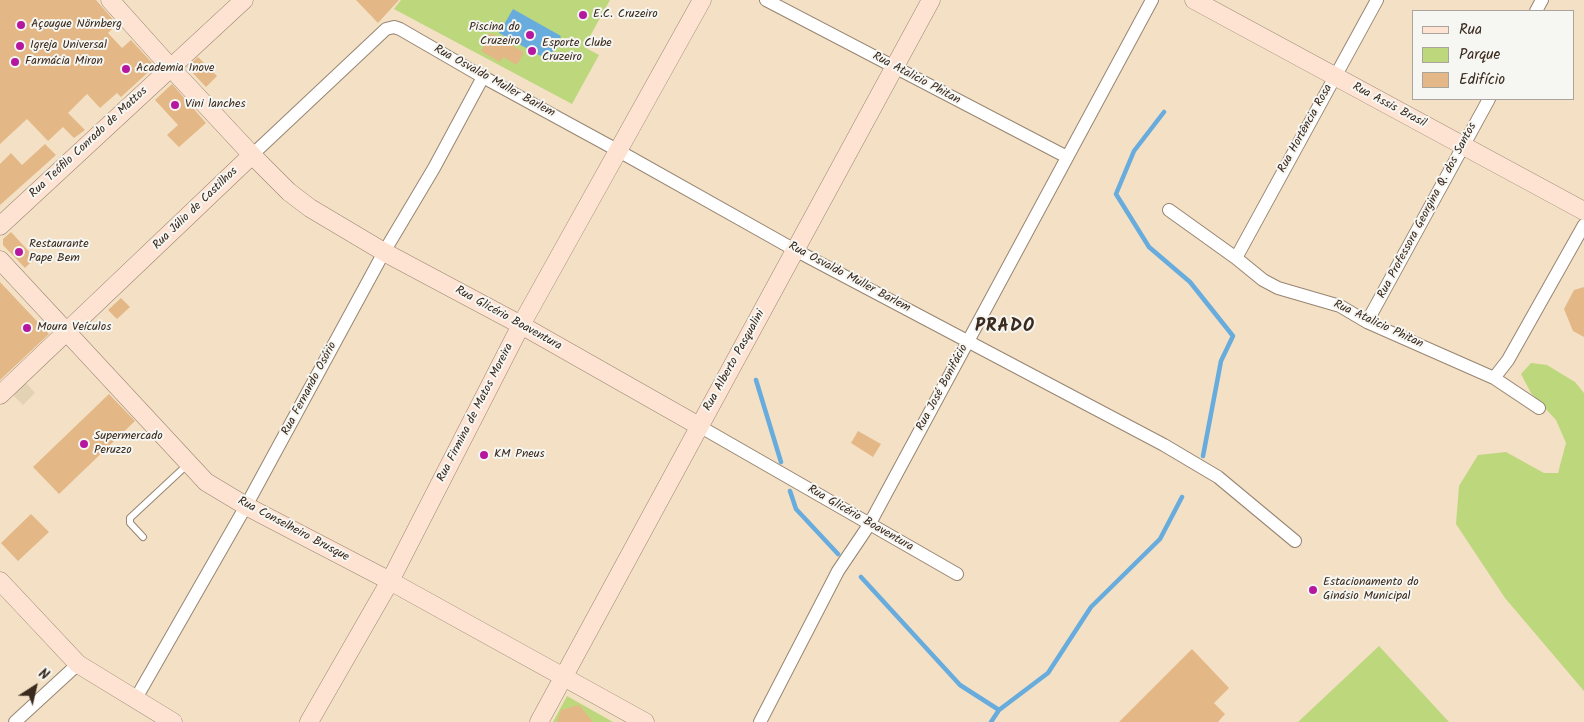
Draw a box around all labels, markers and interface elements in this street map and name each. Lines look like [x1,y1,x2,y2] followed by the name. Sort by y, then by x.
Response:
[593,8,658,22] place label: E.C. Cruzeiro
[577,9,589,21] marker: E.C. Cruzeiro
[1412,10,1574,100] legend
[31,18,122,32] place label: Açougue Nörnberg
[1459,18,1482,42] text: Rua
[15,19,27,31] marker: Açougue Nörnberg
[469,21,520,49] place label: Piscina do Cruzeiro
[524,29,536,41] marker: Piscina do Cruzeiro
[542,37,612,65] place label: Esporte Clube Cruzeiro
[30,39,107,53] place label: Igreja Universal
[14,40,26,52] marker: Igreja Universal
[431,43,557,121] street label: Rua Osvaldo Muller Barlem
[1459,43,1500,67] text: Parque
[526,45,538,57] marker: Esporte Clube Cruzeiro
[870,50,962,108] street label: Rua Atalicio Phitan
[25,55,103,69] place label: Farmácia Miron
[9,56,21,68] marker: Farmácia Miron
[136,62,215,76] place label: Academia Inove
[120,63,132,75] marker: Academia Inove
[1459,68,1505,92] text: Edifício
[1350,80,1428,132] street label: Rua Assis Brasil
[1276,82,1336,176] street label: Rua Hortência Rosa
[27,85,151,201] street label: Rua Teófilo Conrado de Mattos
[185,98,246,112] place label: Vini lanches
[169,99,181,111] marker: Vini lanches
[1375,121,1481,301] street label: Rua Professora Georgina Q. dos Santos
[151,165,241,253] street label: Rua Júlio de Castilhos
[29,238,89,266] place label: Restaurante Pape Bem
[786,240,912,316] street label: Rua Osvaldo Muller Barlem
[13,246,25,258] marker: Restaurante Pape Bem
[452,284,564,354] street label: Rua Glicério Boaventura
[1331,298,1425,352] street label: Rua Atalicio Phitan
[701,308,769,414] street label: Rua Alberto Pasqualini
[974,317,1036,339] district label: PRADO
[37,321,111,335] place label: Moura Veículos
[21,322,33,334] marker: Moura Veículos
[279,340,341,438] street label: Rua Fernando Osório
[435,341,517,485] street label: Rua Firmina de Matos Moreira
[914,342,972,434] street label: Rua José Bonifácio
[94,430,163,458] place label: Supermercado Peruzzo
[78,438,90,450] marker: Supermercado Peruzzo
[494,448,545,462] place label: KM Pneus
[478,449,490,461] marker: KM Pneus
[805,483,915,555] street label: Rua Glicério Boaventura
[235,495,351,565] street label: Rua Conselheiro Brusque
[1323,576,1419,604] place label: Estacionamento do Ginásio Municipal
[1307,584,1319,596] marker: Estacionamento do Ginásio Municipal
[10,662,60,712] north arrow
[34,663,54,686] text: N

